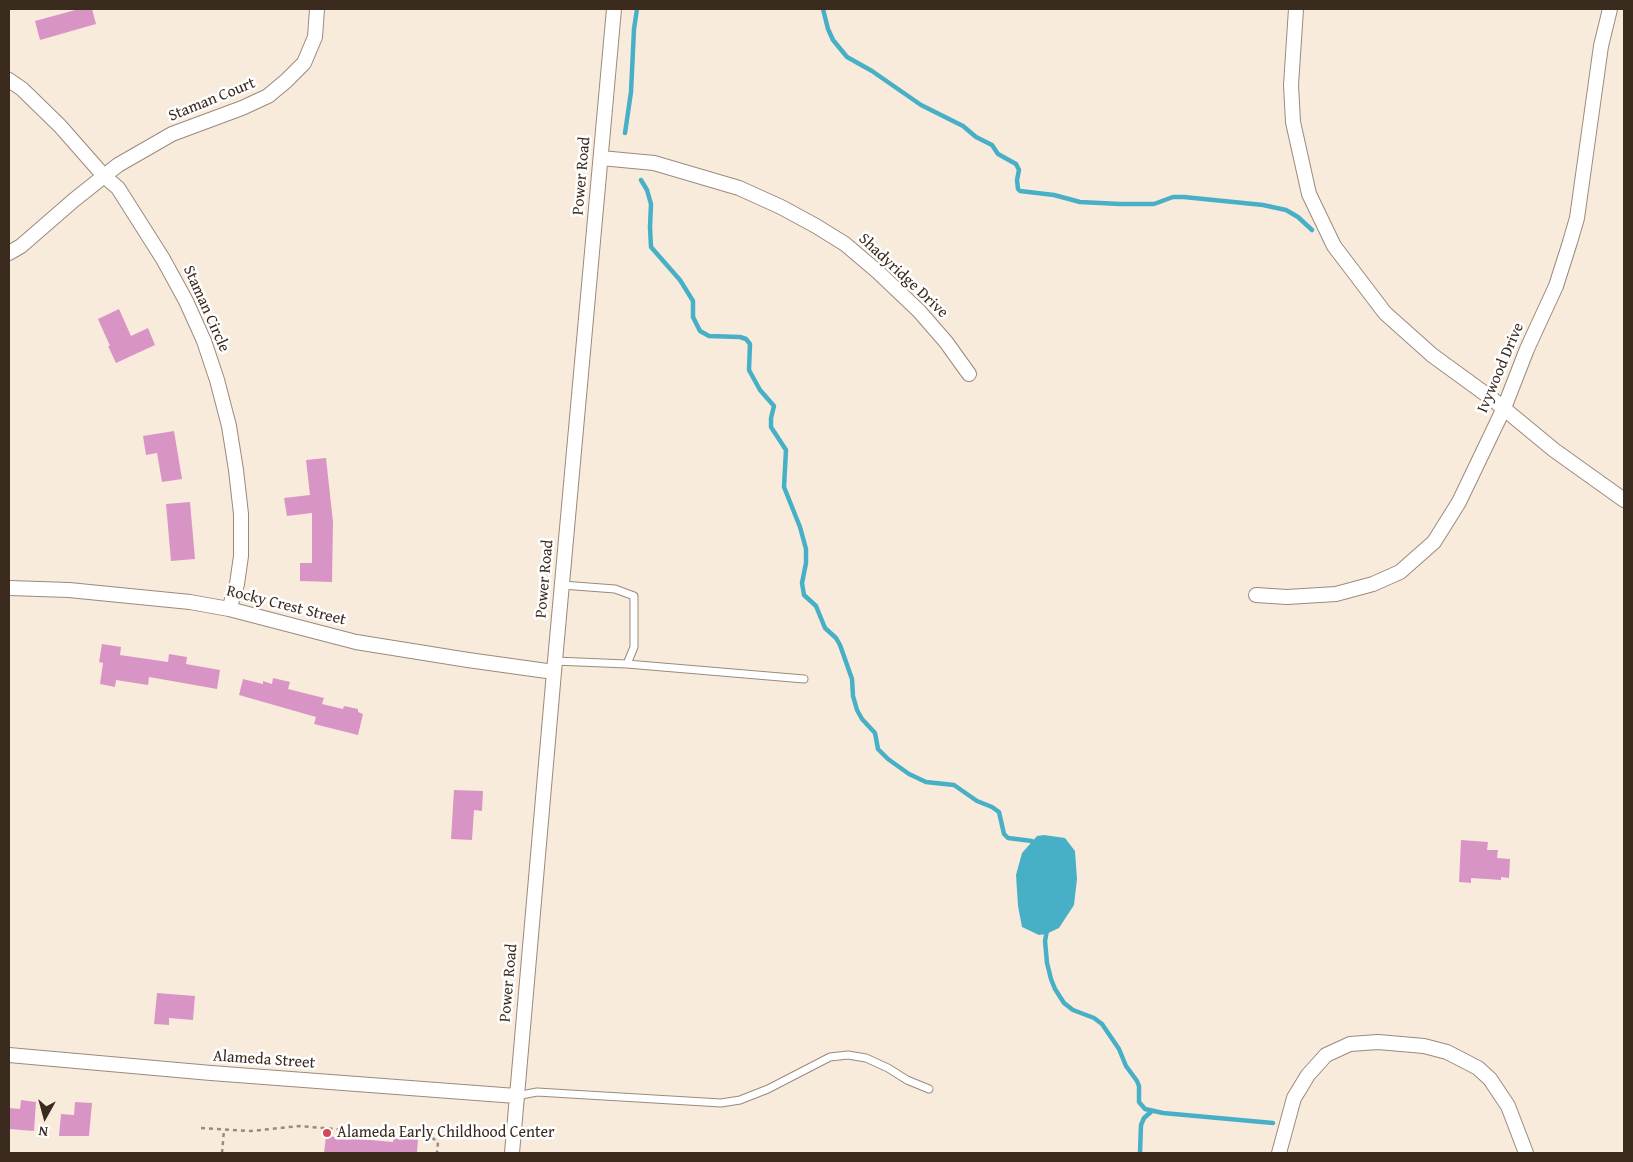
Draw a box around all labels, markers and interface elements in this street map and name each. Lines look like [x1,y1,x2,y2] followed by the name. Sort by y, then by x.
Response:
[166,74,258,126] street label: Staman Court
[569,136,595,216] street label: Power Road
[854,230,952,322] street label: Shadyridge Drive
[178,263,234,355] street label: Staman Circle
[1473,320,1529,416] street label: Ivywood Drive
[532,539,558,619] street label: Power Road
[224,582,348,630] street label: Rocky Crest Street
[496,943,522,1023] street label: Power Road
[212,1047,316,1073] street label: Alameda Street
[20,1092,70,1142] north arrow
[37,1121,49,1142] text: N
[337,1123,555,1143] place label: Alameda Early Childhood Center
[321,1127,333,1139] marker: Alameda Early Childhood Center

